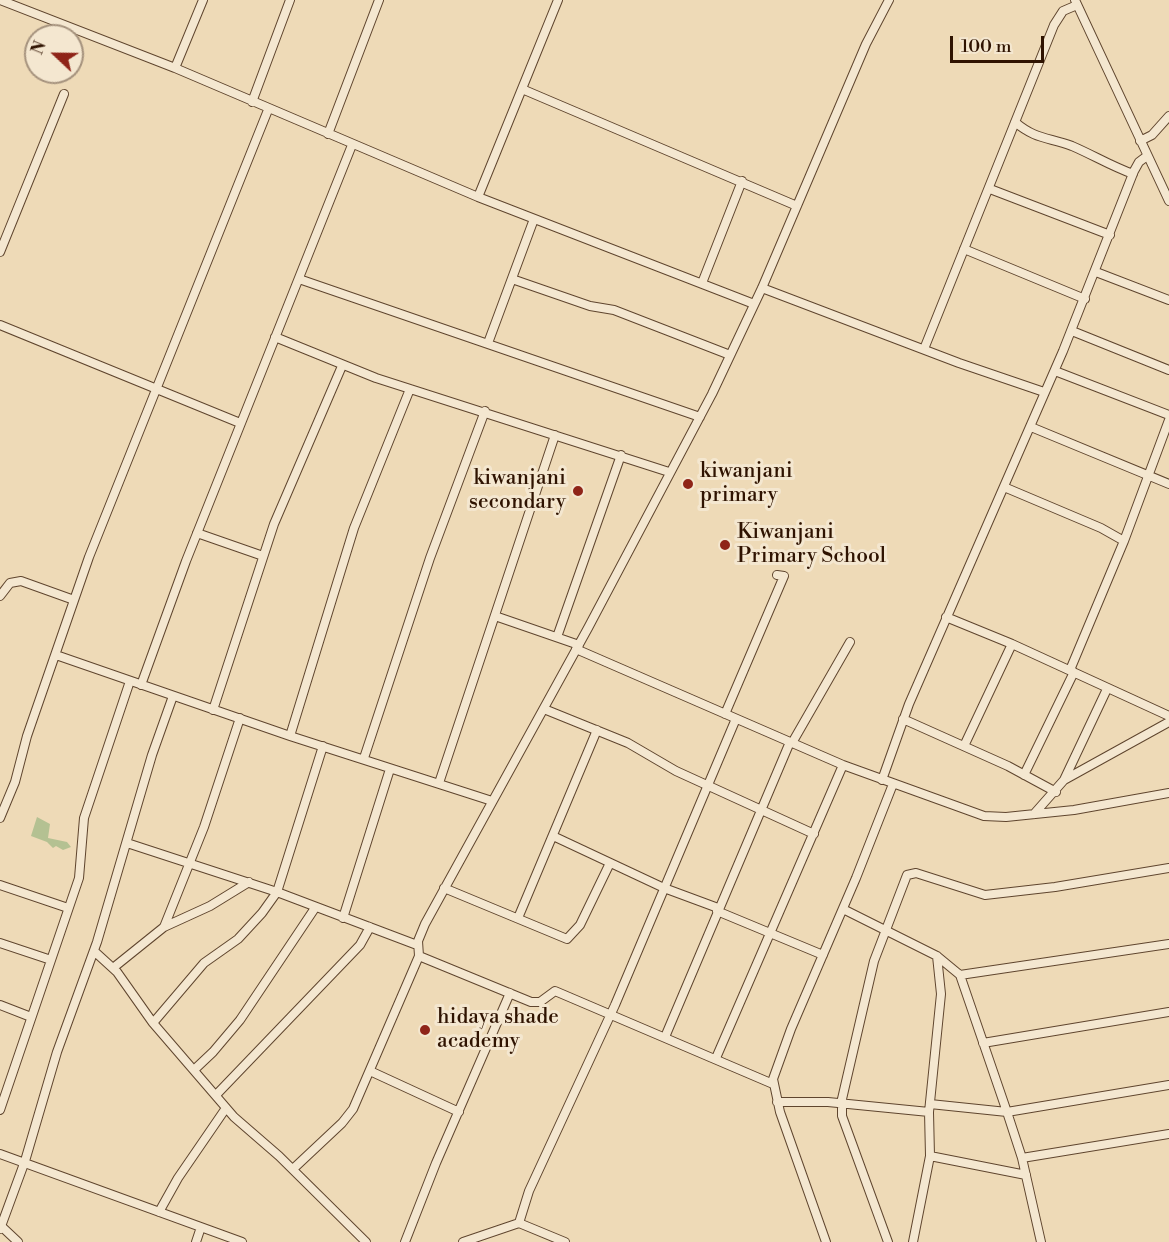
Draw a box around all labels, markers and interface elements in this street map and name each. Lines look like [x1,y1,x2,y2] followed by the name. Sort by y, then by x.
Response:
[24,24,84,84] north arrow
[953,24,1048,62] scale bar
[961,35,1012,58] text: 100 m
[28,38,51,58] text: N
[700,459,793,509] place label: kiwanjani primary
[469,466,566,516] place label: kiwanjani secondary
[681,477,695,491] marker: kiwanjani primary
[571,484,585,498] marker: kiwanjani secondary
[737,520,886,570] place label: Kiwanjani Primary School
[718,538,732,552] marker: Kiwanjani Primary School
[437,1005,559,1055] place label: hidaya shade academy
[418,1023,432,1037] marker: hidaya shade academy

